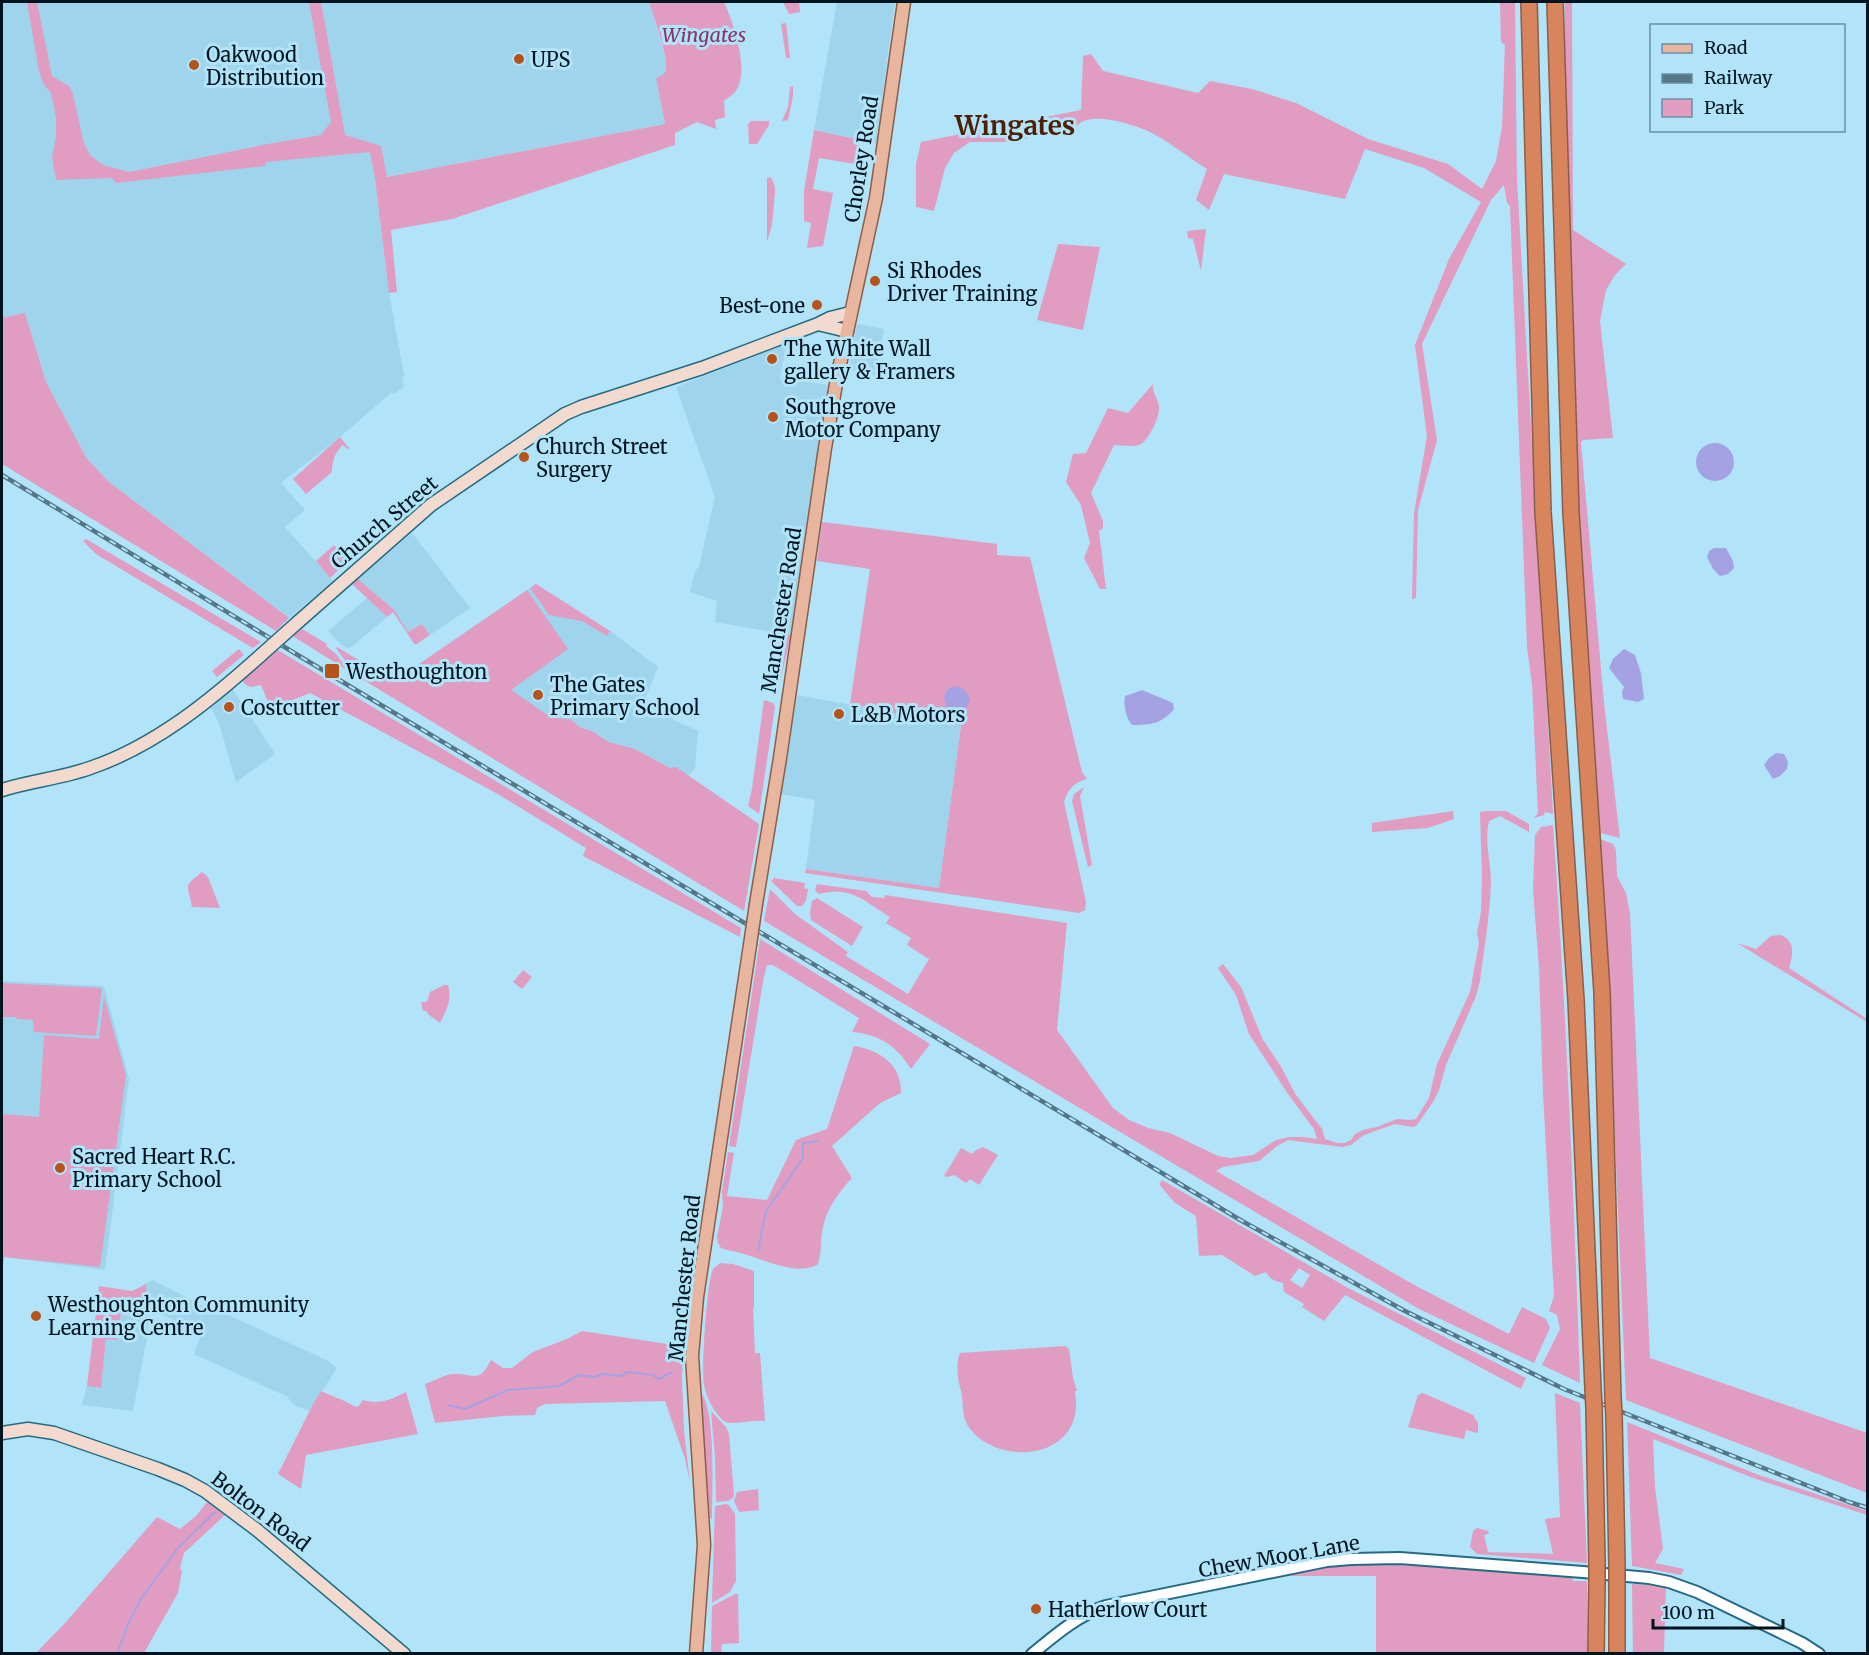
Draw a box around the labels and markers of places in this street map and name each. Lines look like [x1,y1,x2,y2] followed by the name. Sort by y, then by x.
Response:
[206,42,324,90] place label: Oakwood Distribution
[531,47,570,72] place label: UPS
[512,52,526,66] marker: UPS
[187,58,201,72] marker: Oakwood Distribution
[887,258,1037,306] place label: Si Rhodes Driver Training
[868,274,882,288] marker: Si Rhodes Driver Training
[719,293,805,318] place label: Best-one
[810,298,824,312] marker: Best-one
[784,336,955,384] place label: The White Wall gallery & Framers
[765,352,779,366] marker: The White Wall gallery & Framers
[785,394,941,442] place label: Southgrove Motor Company
[766,410,780,424] marker: Southgrove Motor Company
[536,434,668,482] place label: Church Street Surgery
[517,450,531,464] marker: Church Street Surgery
[345,659,487,684] place label: Westhoughton
[323,662,341,680] marker: Westhoughton
[550,672,700,720] place label: The Gates Primary School
[531,688,545,702] marker: The Gates Primary School
[241,695,340,720] place label: Costcutter
[222,700,236,714] marker: Costcutter
[851,702,965,727] place label: L&B Motors
[832,707,846,721] marker: L&B Motors
[72,1144,236,1192] place label: Sacred Heart R.C. Primary School
[53,1161,67,1175] marker: Sacred Heart R.C. Primary School
[47,1292,310,1340] place label: Westhoughton Community Learning Centre
[29,1309,43,1323] marker: Westhoughton Community Learning Centre
[1048,1597,1208,1622] place label: Hatherlow Court
[1029,1602,1043,1616] marker: Hatherlow Court

